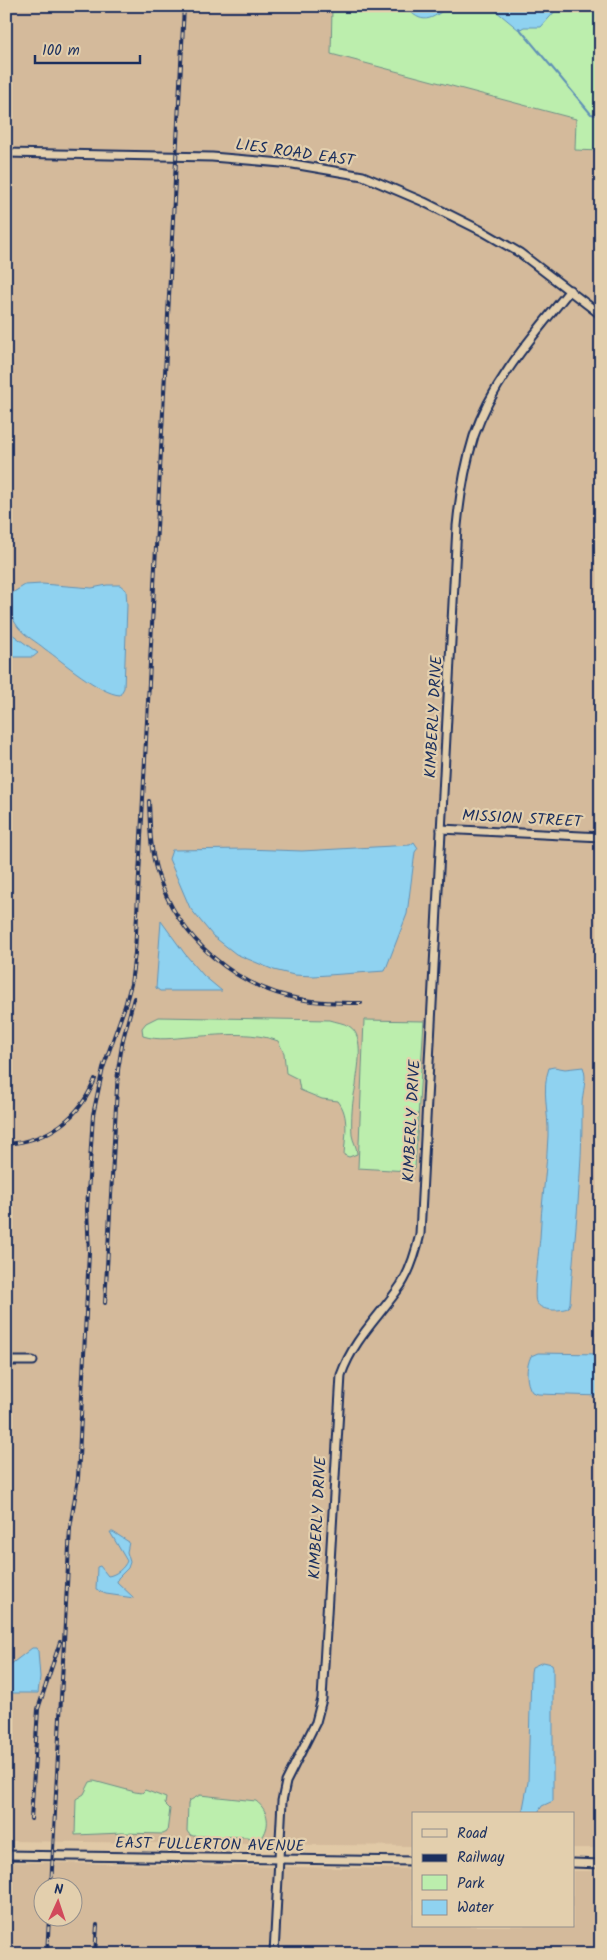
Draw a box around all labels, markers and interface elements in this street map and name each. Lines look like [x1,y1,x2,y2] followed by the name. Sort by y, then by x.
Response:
[35,32,140,64] scale bar
[42,39,80,63] text: 100 m
[234,132,357,174] street label: LIES ROAD EAST
[418,654,450,779] street label: KIMBERLY DRIVE
[461,803,584,835] street label: MISSION STREET
[396,1058,428,1183] street label: KIMBERLY DRIVE
[302,1455,334,1580] street label: KIMBERLY DRIVE
[412,1812,574,1928] legend
[457,1822,488,1846] text: Road
[115,1831,306,1859] street label: EAST FULLERTON AVENUE
[457,1846,505,1870] text: Railway
[457,1872,485,1896] text: Park
[32,1878,82,1928] north arrow
[54,1879,64,1901] text: N
[457,1896,494,1920] text: Water

